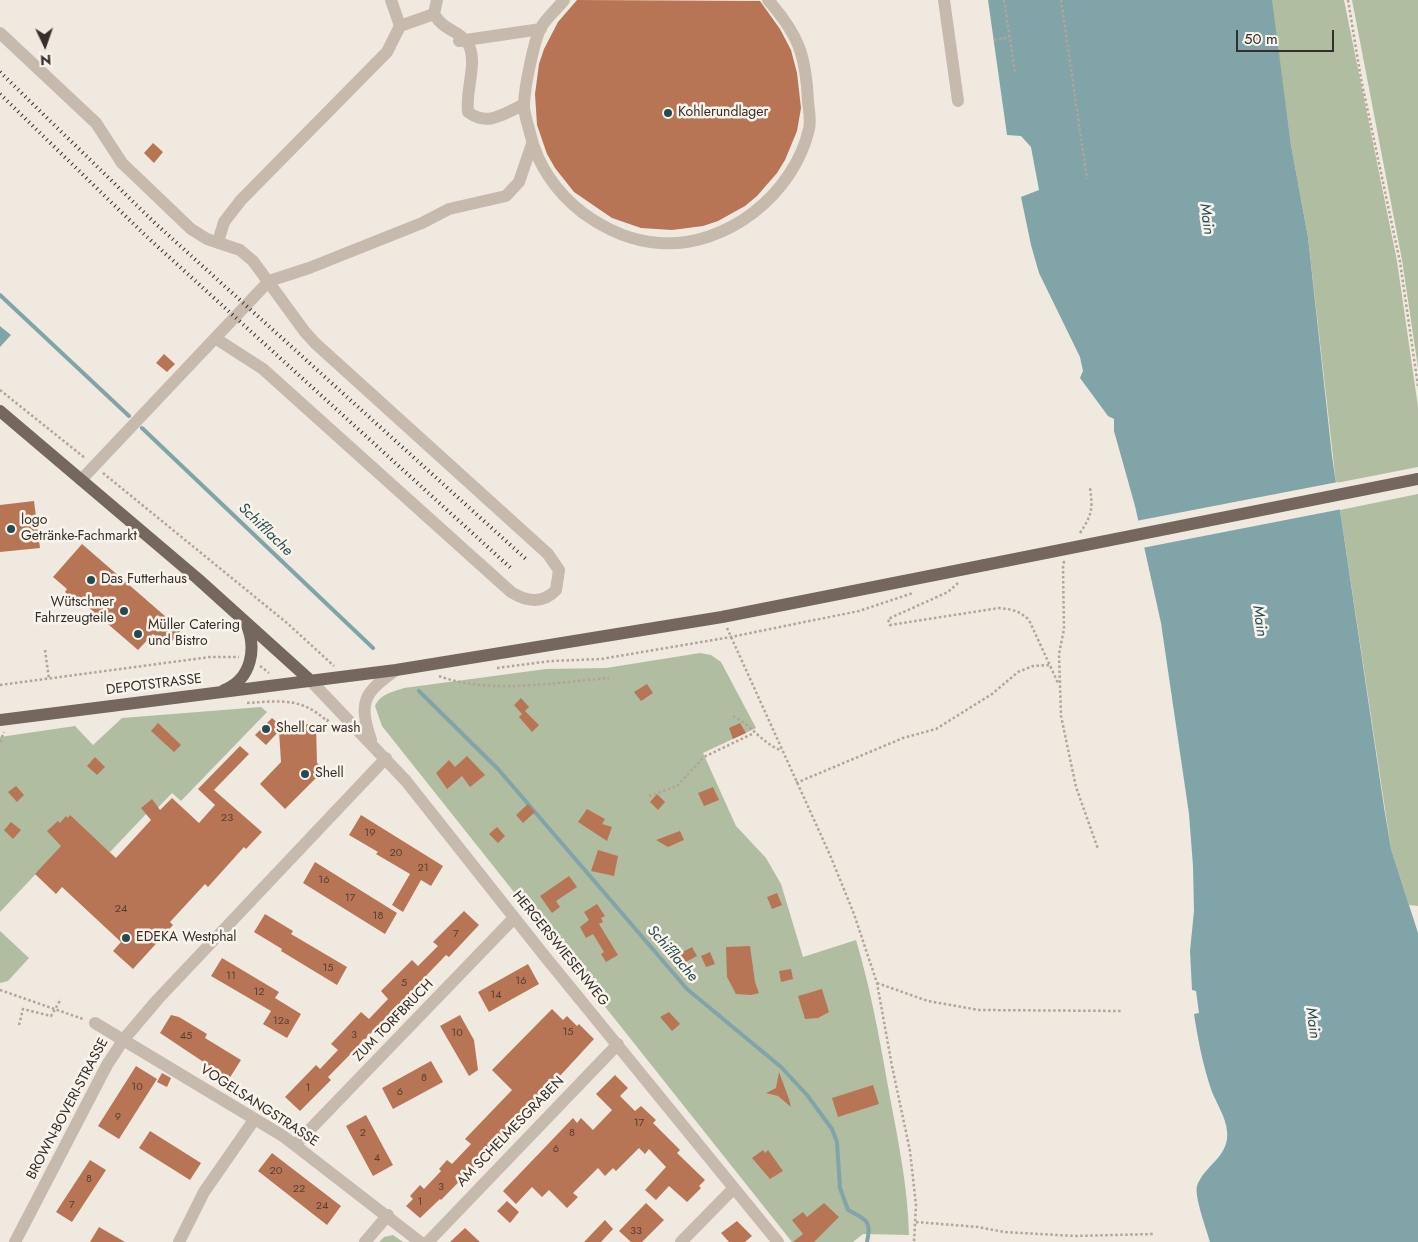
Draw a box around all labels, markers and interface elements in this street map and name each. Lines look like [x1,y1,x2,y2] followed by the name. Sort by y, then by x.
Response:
[20,20,70,70] north arrow
[1238,20,1336,52] scale bar
[1244,28,1278,50] text: 50 m
[40,50,52,70] text: N
[678,105,768,121] place label: Kohlerundlager
[662,107,674,119] marker: Kohlerundlager
[1195,202,1217,236] water label: Main
[234,500,296,560] water label: Schifflache
[21,513,137,546] place label: logo Getränke-Fachmarkt
[5,523,17,535] marker: logo Getränke-Fachmarkt
[101,572,187,588] place label: Das Futterhaus
[85,574,97,586] marker: Das Futterhaus
[35,595,114,628] place label: Wütschner Fahrzeugteile
[1248,604,1270,638] water label: Main
[118,605,130,617] marker: Wütschner Fahrzeugteile
[148,618,240,650] place label: Müller Catering und Bistro
[132,628,144,640] marker: Müller Catering und Bistro
[105,671,203,699] street label: DEPOTSTRASSE
[276,721,361,737] place label: Shell car wash
[260,723,272,735] marker: Shell car wash
[315,766,344,782] place label: Shell
[299,768,311,780] marker: Shell
[221,811,233,825] house number: 23
[364,826,376,840] house number: 19
[390,846,402,860] house number: 20
[417,861,429,875] house number: 21
[318,873,330,887] house number: 16
[508,888,612,1010] street label: HERGERSWIESENWEG
[345,891,355,905] house number: 17
[115,902,127,916] house number: 24
[373,909,383,923] house number: 18
[643,922,701,986] water label: Schifflache
[453,927,459,941] house number: 7
[136,930,237,946] place label: EDEKA Westphal
[120,932,132,944] marker: EDEKA Westphal
[322,961,334,975] house number: 15
[226,969,236,983] house number: 11
[515,974,527,988] house number: 16
[351,976,437,1066] street label: ZUM TORFBRUCH
[401,976,407,990] house number: 5
[253,985,265,999] house number: 12
[490,988,502,1002] house number: 14
[1301,1006,1323,1040] water label: Main
[273,1014,289,1028] house number: 12a
[562,1025,574,1039] house number: 15
[451,1026,463,1040] house number: 10
[351,1028,357,1042] house number: 3
[180,1029,192,1043] house number: 45
[24,1035,112,1183] street label: BROWN-BOVERI-STRASSE
[197,1061,321,1151] street label: VOGELSANGSTRASSE
[421,1071,427,1085] house number: 8
[454,1073,568,1191] street label: AM SCHELMESGRABEN
[131,1080,143,1094] house number: 10
[306,1081,310,1095] house number: 1
[397,1085,403,1099] house number: 6
[115,1110,121,1124] house number: 9
[634,1116,644,1130] house number: 17
[360,1126,366,1140] house number: 2
[569,1126,575,1140] house number: 8
[553,1142,559,1156] house number: 6
[374,1151,380,1165] house number: 4
[270,1164,282,1178] house number: 20
[86,1172,92,1186] house number: 8
[438,1180,444,1194] house number: 3
[293,1182,305,1196] house number: 22
[418,1195,422,1209] house number: 1
[69,1198,75,1212] house number: 7
[316,1199,328,1213] house number: 24
[630,1224,642,1238] house number: 33

